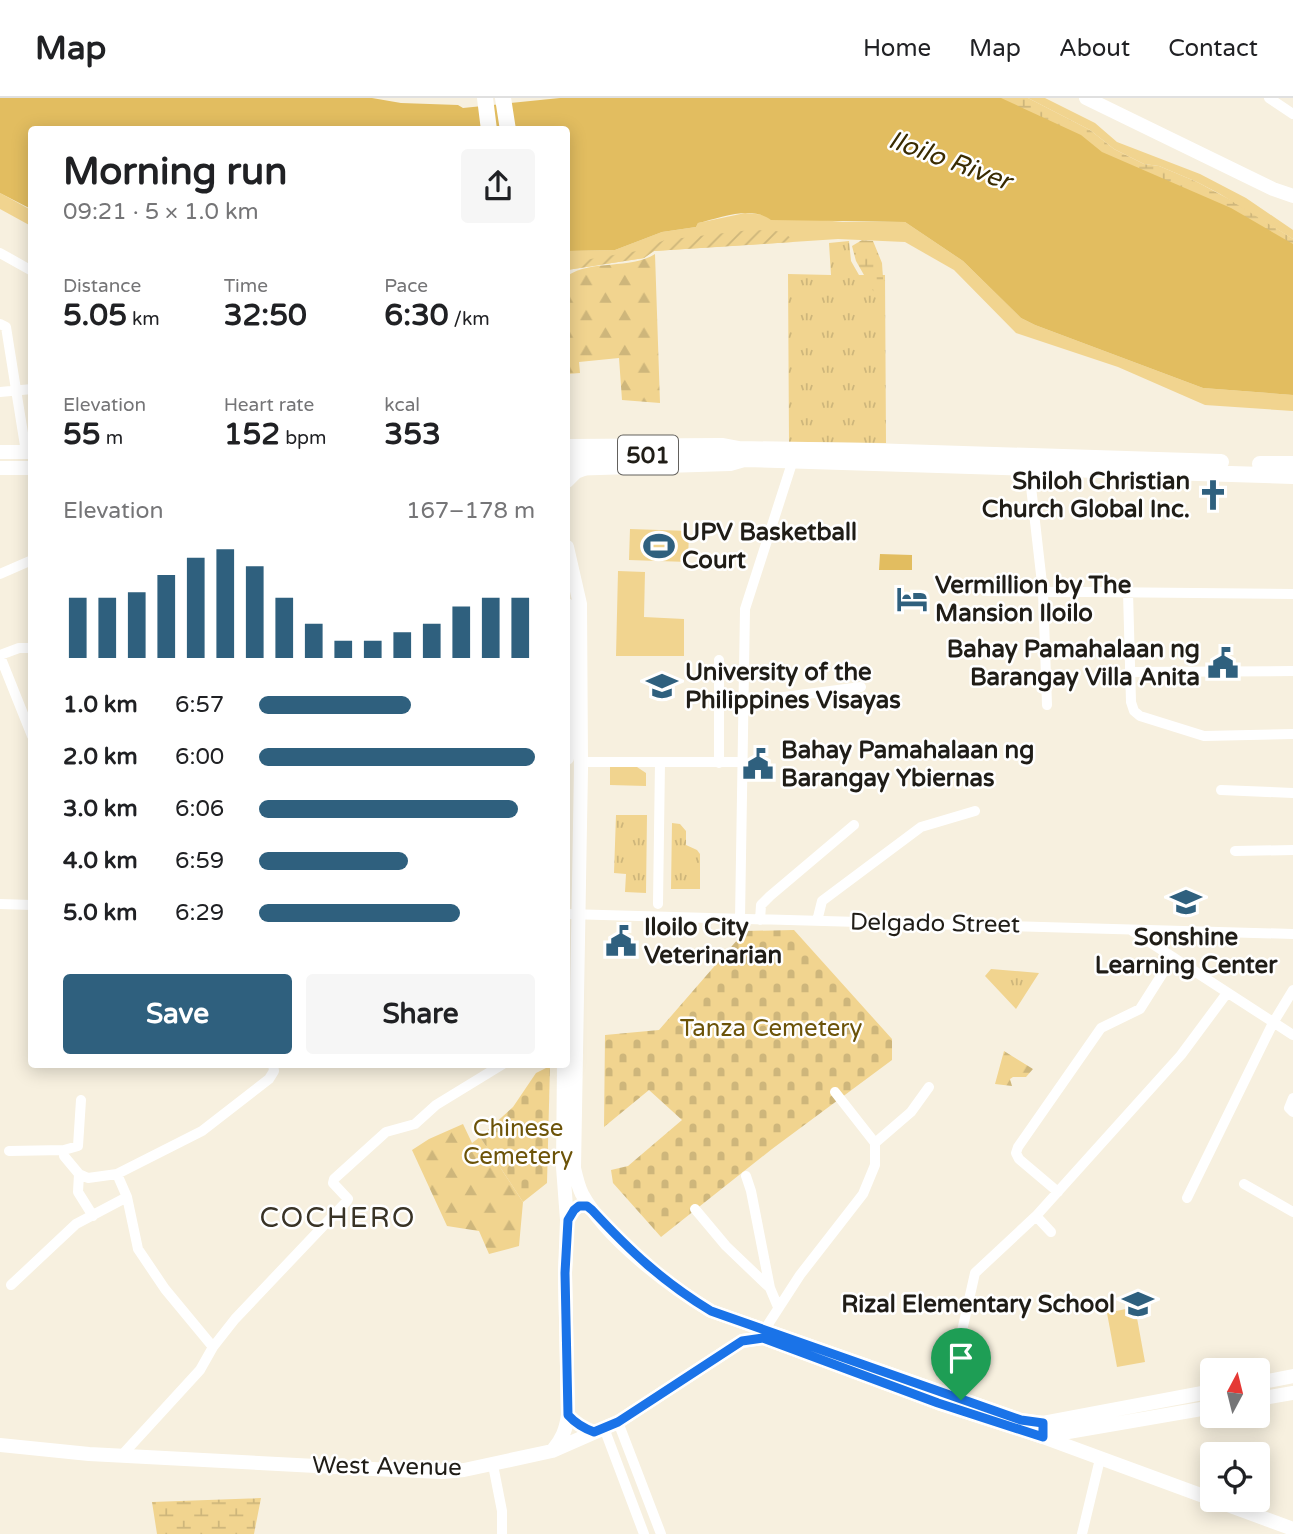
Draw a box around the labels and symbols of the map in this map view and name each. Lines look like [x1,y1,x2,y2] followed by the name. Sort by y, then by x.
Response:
[884,124,1018,198] water label: Iloilo River
[618,436,678,474] road number: 501
[982,467,1190,524] place label: Shiloh Christian Church Global Inc.
[1196,478,1230,512] church icon: Shiloh Christian Church Global Inc.
[682,518,857,575] place label: UPV Basketball Court
[642,529,676,563] sports icon: UPV Basketball Court
[935,571,1132,628] place label: Vermillion by The Mansion Iloilo
[895,582,929,616] hotel icon: Vermillion by The Mansion Iloilo
[947,635,1200,692] place label: Bahay Pamahalaan ng Barangay Villa Anita
[1206,646,1240,680] public building icon: Bahay Pamahalaan ng Barangay Villa Anita
[685,658,901,715] place label: University of the Philippines Visayas
[645,669,679,703] school or university icon: University of the Philippines Visayas
[781,736,1034,793] place label: Bahay Pamahalaan ng Barangay Ybiernas
[741,747,775,781] public building icon: Bahay Pamahalaan ng Barangay Ybiernas
[1169,885,1203,919] school or university icon: Sonshine Learning Center
[850,908,1020,939] street label: Delgado Street
[644,913,782,970] place label: Iloilo City Veterinarian
[1095,923,1278,980] place label: Sonshine Learning Center
[604,924,638,958] public building icon: Iloilo City Veterinarian
[680,1014,862,1043] park label: Tanza Cemetery
[463,1114,573,1171] park label: Chinese Cemetery
[260,1201,416,1235] district label: COCHERO
[1121,1287,1155,1321] school or university icon: Rizal Elementary School
[841,1290,1115,1319] place label: Rizal Elementary School
[931,1328,991,1400] pin
[1200,1358,1270,1428] north arrow
[312,1451,462,1482] street label: West Avenue

